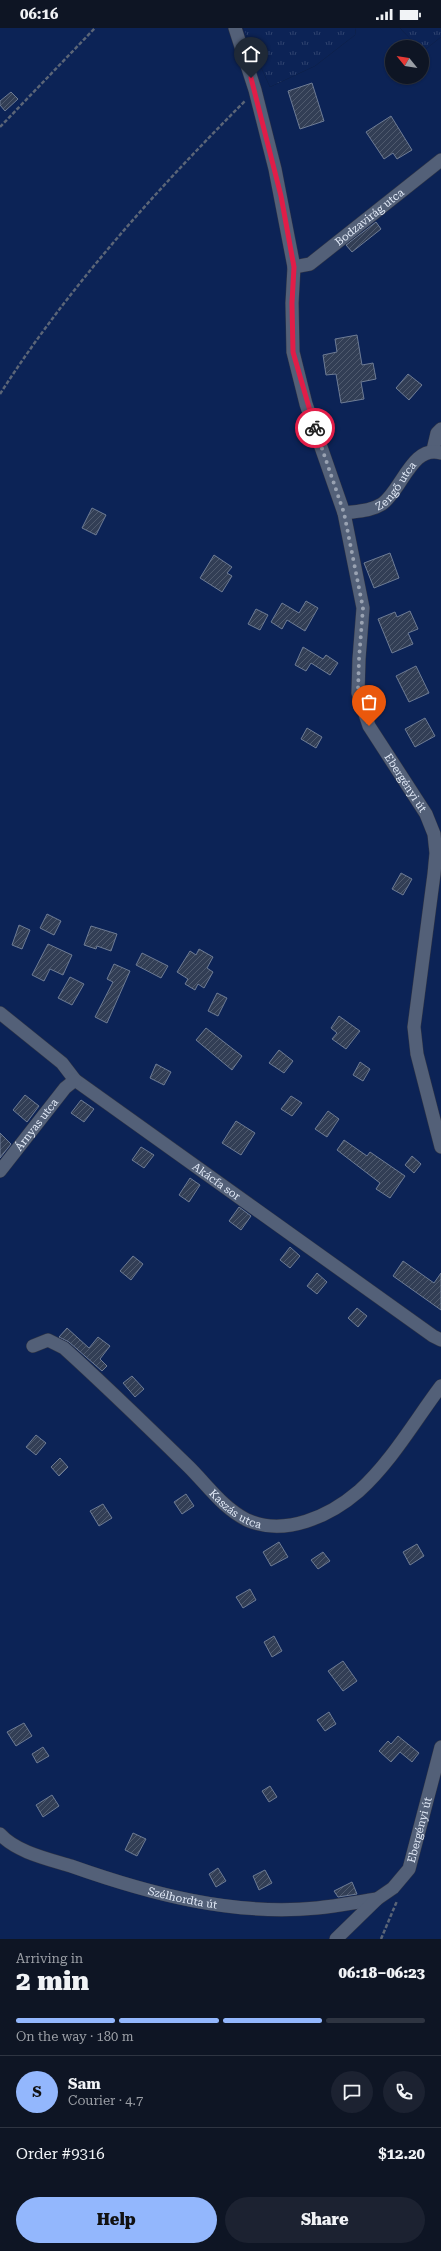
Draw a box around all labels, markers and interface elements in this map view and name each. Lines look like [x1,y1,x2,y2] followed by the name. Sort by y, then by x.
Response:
[20,5,58,23] text: 06:16
[234,37,268,78] pin
[385,40,429,84] north arrow
[385,40,429,84] map controls
[240,43,262,65] icon: home
[332,186,406,248] street label: Bodzavirág utca
[295,408,335,448] courier
[304,417,326,439] icon: bike
[373,459,419,513] street label: Zengő utca
[352,685,386,726] pin
[358,691,380,713] icon: bag
[382,751,430,815] street label: Ebergényi út
[11,1096,61,1153] street label: Árnyas utca
[190,1160,243,1203] street label: Akácfa sor
[207,1487,263,1531] street label: Kaszás utca
[404,1796,434,1864] street label: Ebergényi út
[147,1884,218,1911] street label: Szélhordta út
[16,1951,83,1966] text: Arriving in
[339,1964,425,1982] text: 06:18–06:23
[16,1966,89,1996] text: 2 min
[16,2029,133,2044] text: On the way · 180 m
[331,2071,373,2113] button: chat
[383,2071,425,2113] button: phone
[68,2075,101,2093] text: Sam
[32,2083,42,2101] text: S
[68,2093,143,2108] text: Courier · 4.7
[16,2145,105,2163] text: Order #9316
[378,2145,425,2163] text: $12.20
[16,2197,217,2243] button: Help
[225,2197,425,2243] button: Share

